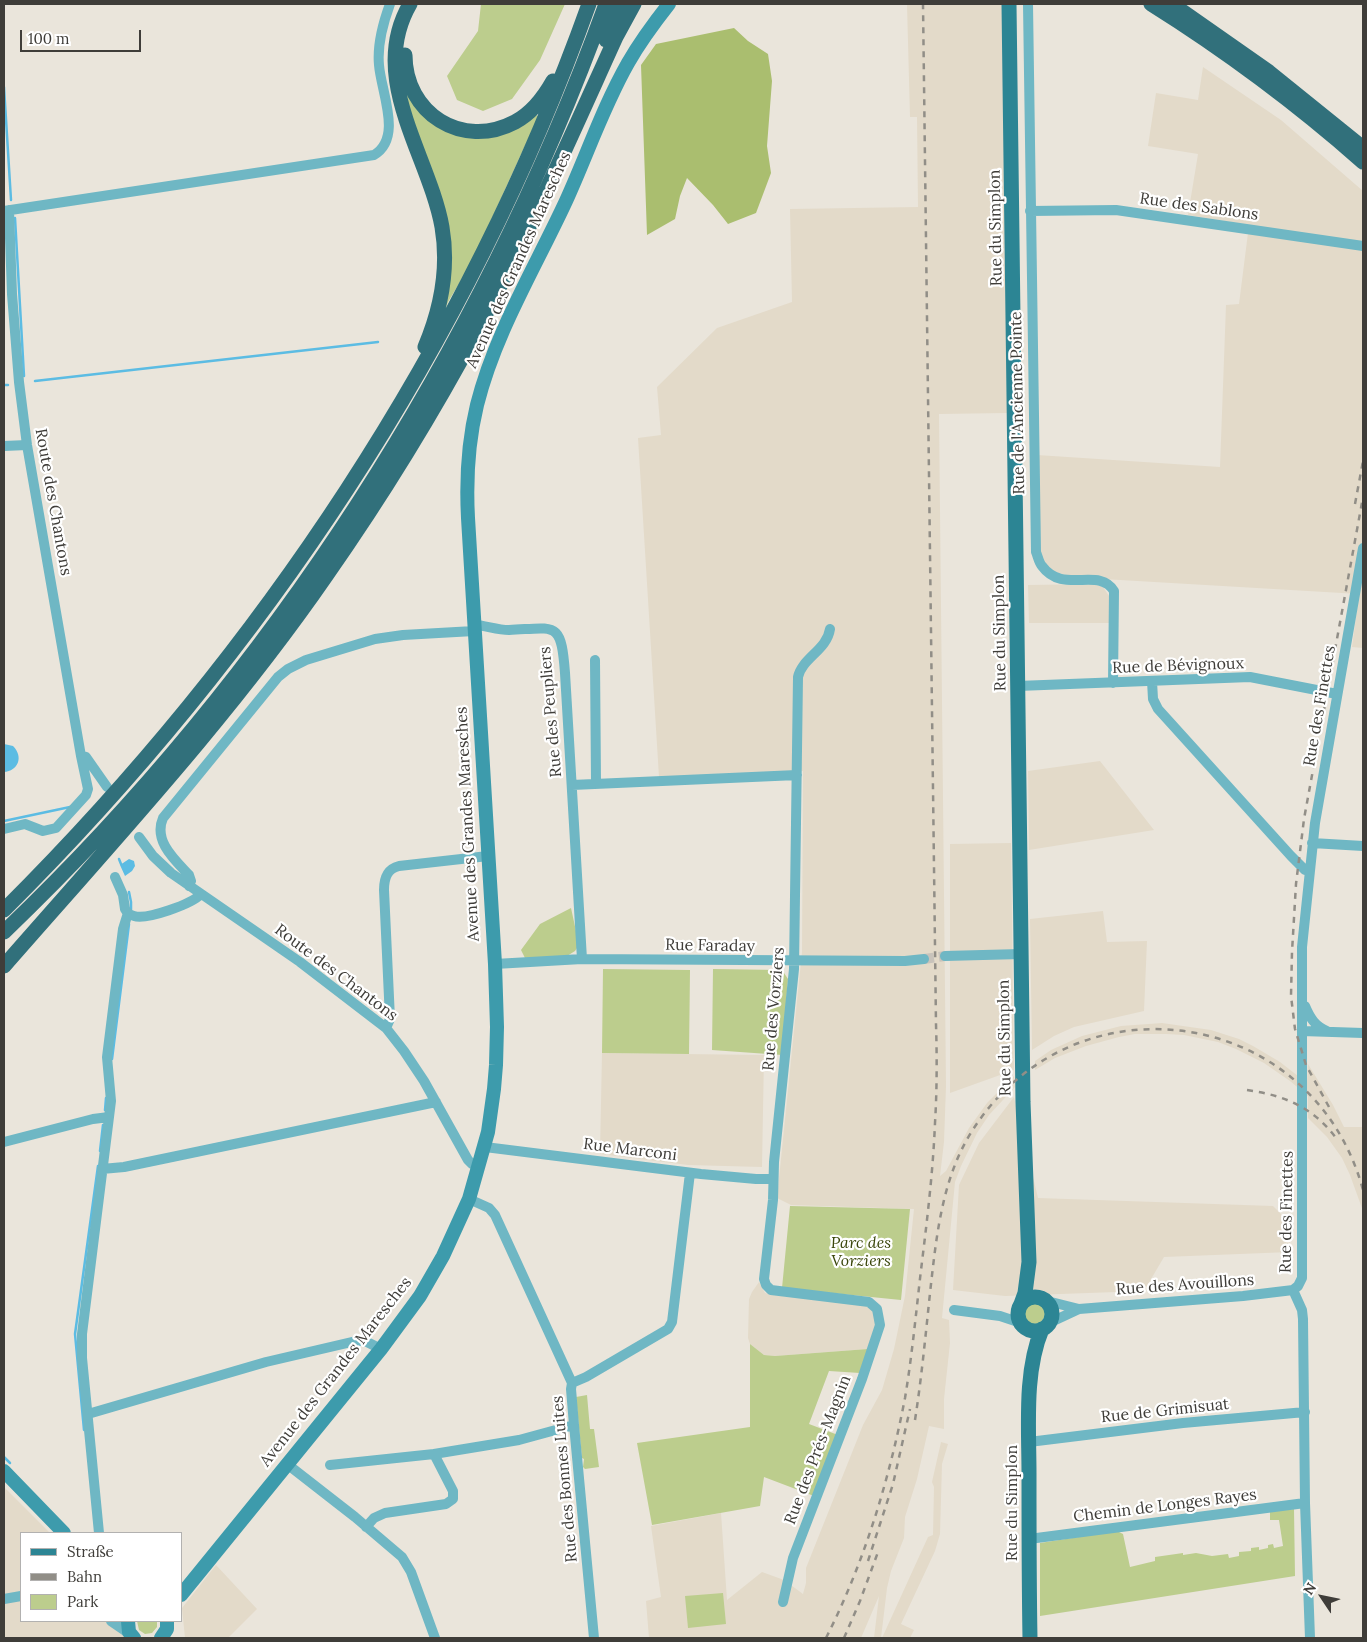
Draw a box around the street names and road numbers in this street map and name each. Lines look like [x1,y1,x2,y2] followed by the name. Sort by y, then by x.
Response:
[462,149,576,371] street label: Avenue des Grandes Maresches
[985,170,1007,286] street label: Rue du Simplon
[1138,189,1260,225] street label: Rue des Sablons
[1007,311,1029,495] street label: Rue de l'Ancienne Pointe
[31,427,75,577] street label: Route des Chantons
[989,575,1011,691] street label: Rue du Simplon
[1300,644,1340,768] street label: Rue des Finettes
[536,646,566,778] street label: Rue des Peupliers
[1112,654,1244,678] street label: Rue de Bévignoux
[452,706,484,942] street label: Avenue des Grandes Maresches
[271,920,401,1026] street label: Route des Chantons
[665,936,755,956] street label: Rue Faraday
[759,946,789,1072] street label: Rue des Vorziers
[994,980,1016,1096] street label: Rue du Simplon
[582,1135,678,1165] street label: Rue Marconi
[1276,1151,1298,1273] street label: Rue des Finettes
[1115,1271,1255,1299] street label: Rue des Avouillons
[256,1273,416,1471] street label: Avenue des Grandes Maresches
[781,1373,855,1527] street label: Rue des Prés-Magnin
[548,1395,582,1563] street label: Rue des Bonnes Luites
[1100,1395,1230,1427] street label: Rue de Grimisuat
[1002,1445,1022,1561] street label: Rue du Simplon
[1072,1485,1258,1527] street label: Chemin de Longes Rayes

